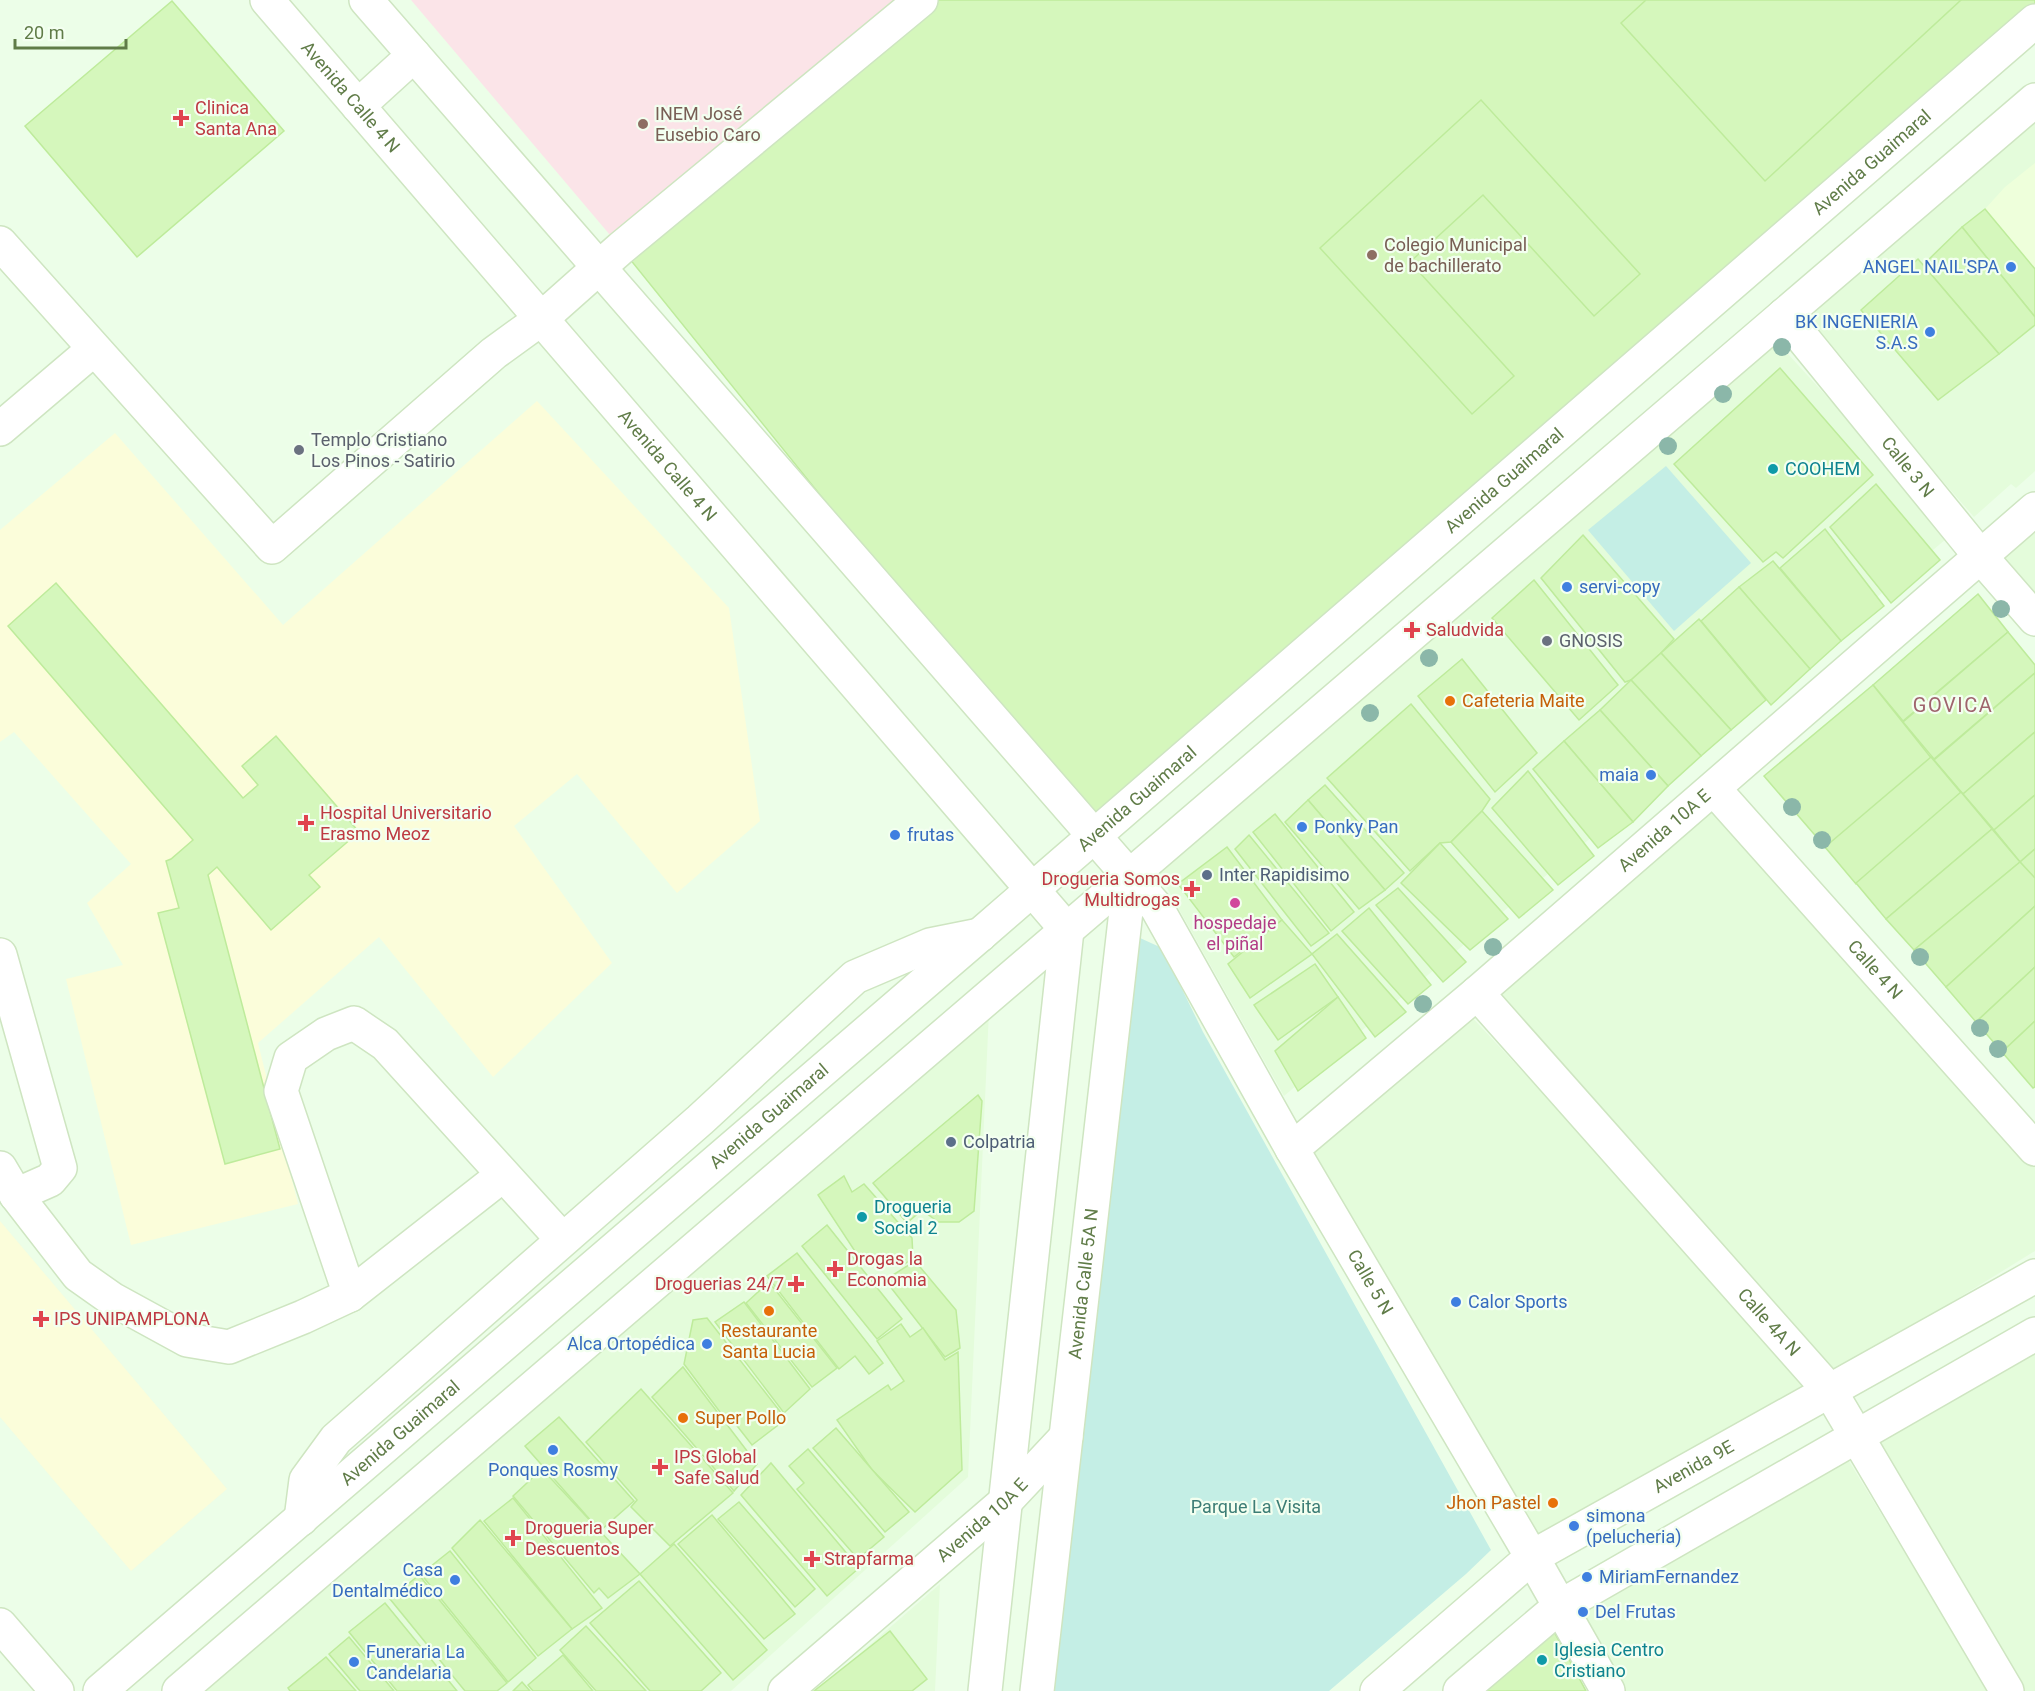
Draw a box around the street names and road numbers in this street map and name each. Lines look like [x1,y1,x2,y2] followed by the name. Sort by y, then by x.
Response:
[297,37,404,157] street label: Avenida Calle 4 N
[1808,105,1935,219] street label: Avenida Guaimaral
[614,405,721,525] street label: Avenida Calle 4 N
[1440,423,1568,537] street label: Avenida Guaimaral
[1877,432,1939,501] street label: Calle 3 N
[1073,741,1200,856] street label: Avenida Guaimaral
[1614,785,1714,876] street label: Avenida 10A E
[1844,936,1907,1003] street label: Calle 4 N
[705,1059,832,1173] street label: Avenida Guaimaral
[1064,1207,1102,1360] street label: Avenida Calle 5A N
[1344,1246,1398,1318] street label: Calle 5 N
[1734,1284,1805,1360] street label: Calle 4A N
[336,1376,464,1489] street label: Avenida Guaimaral
[1650,1436,1737,1497] street label: Avenida 9E
[932,1474,1032,1566] street label: Avenida 10A E

